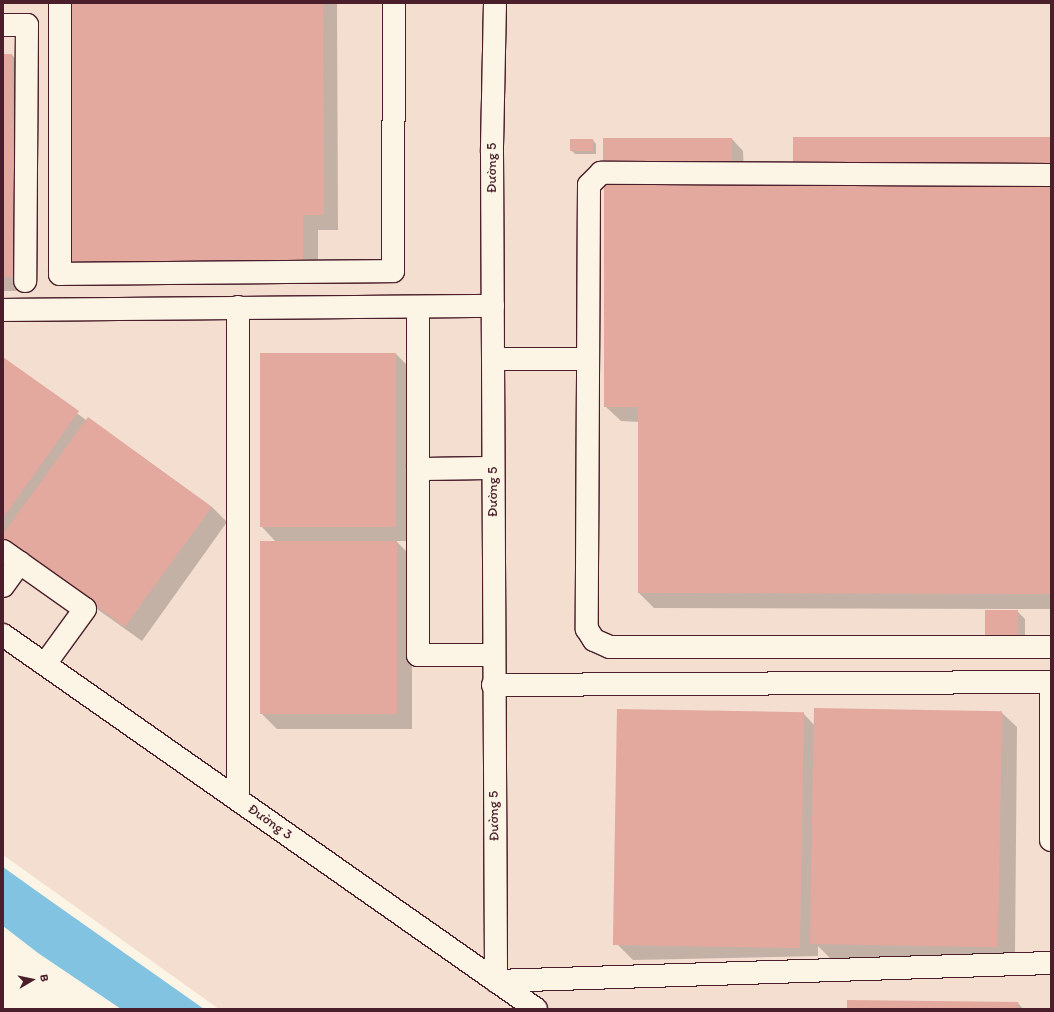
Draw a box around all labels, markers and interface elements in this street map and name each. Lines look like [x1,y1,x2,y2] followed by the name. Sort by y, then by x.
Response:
[484,143,500,193] street label: Đường 5
[485,467,501,517] street label: Đường 5
[485,791,503,841] street label: Đường 5
[244,801,296,843] street label: Đường 3
[12,960,52,1000] north arrow
[37,974,51,983] text: B

